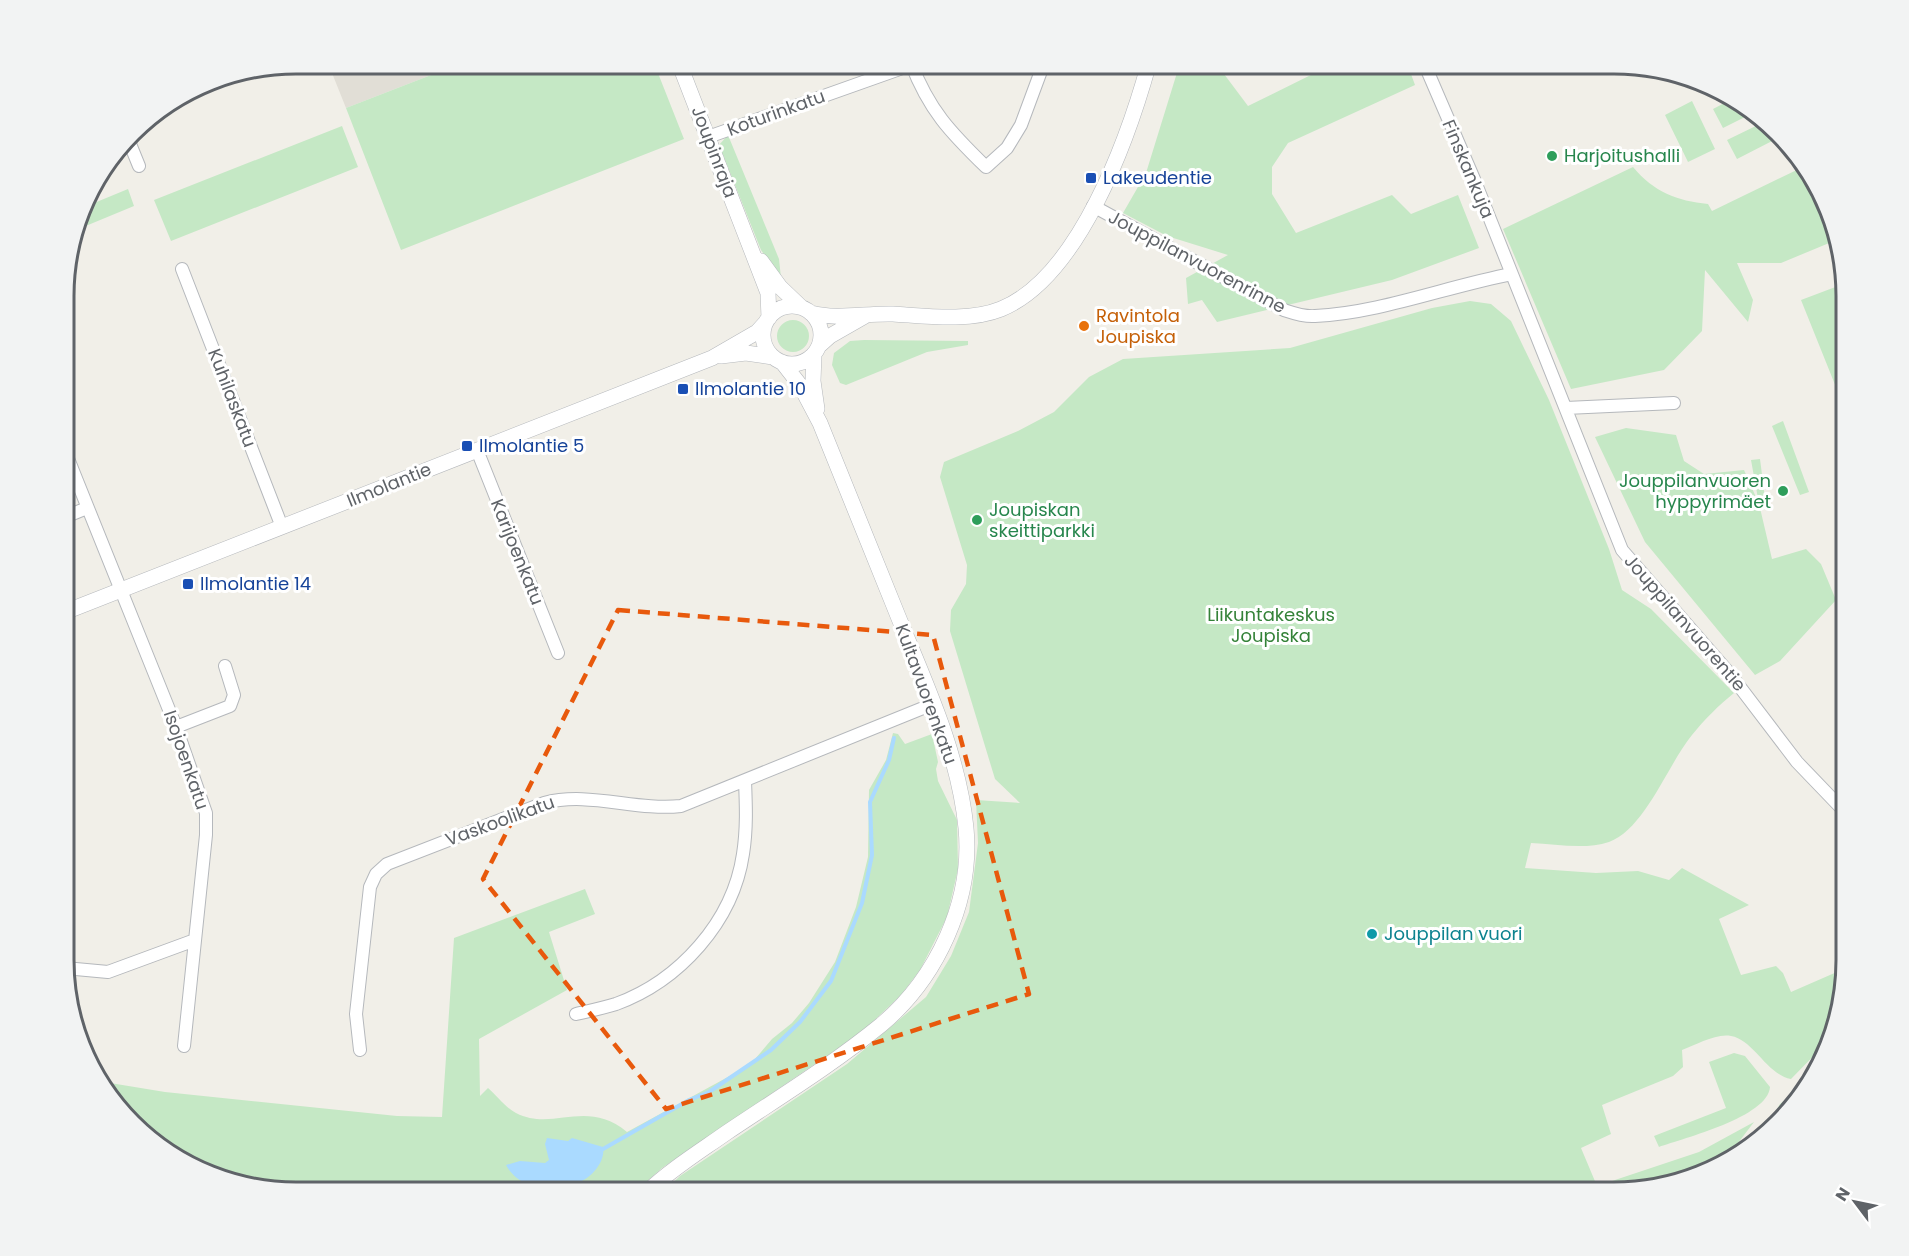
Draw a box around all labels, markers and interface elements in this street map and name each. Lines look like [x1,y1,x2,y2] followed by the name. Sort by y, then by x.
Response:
[723,83,828,142] street label: Koturinkatu
[686,102,743,201] street label: Joupinraja
[1436,116,1500,222] street label: Finskankuja
[1564,143,1680,168] place label: Harjoitushalli
[1545,149,1559,163] marker: Harjoitushalli
[1103,165,1212,190] place label: Lakeudentie
[1084,171,1098,185] marker: Lakeudentie
[1104,204,1290,319] street label: Jouppilanvuorenrinne
[1096,303,1180,349] place label: Ravintola Joupiska
[1077,319,1091,333] marker: Ravintola Joupiska
[202,345,263,451] street label: Kuhilaskatu
[695,376,806,401] place label: Ilmolantie 10
[676,382,690,396] marker: Ilmolantie 10
[479,433,584,458] place label: Ilmolantie 5
[460,439,474,453] marker: Ilmolantie 5
[343,456,435,513] street label: Ilmolantie
[1619,468,1771,514] place label: Jouppilanvuoren hyppyrimäet
[1776,484,1790,498] marker: Jouppilanvuoren hyppyrimäet
[485,495,550,609] street label: Karijoenkatu
[989,497,1095,543] place label: Joupiskan skeittiparkki
[970,513,984,527] marker: Joupiskan skeittiparkki
[1619,549,1752,697] street label: Jouppilanvuorentie
[200,571,311,596] place label: Ilmolantie 14
[181,577,195,591] marker: Ilmolantie 14
[1207,602,1335,648] park label: Liikuntakeskus Joupiska
[889,620,963,767] street label: Kultavuorenkatu
[158,707,215,813] street label: Isojoenkatu
[442,789,558,852] street label: Vaskoolikatu
[1384,921,1523,946] place label: Jouppilan vuori
[1365,927,1379,941] marker: Jouppilan vuori
[1825,1172,1885,1232] north arrow
[1830,1183,1856,1206] text: N

